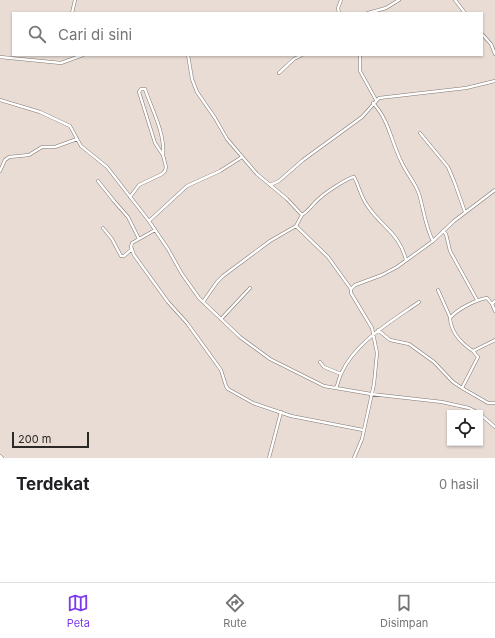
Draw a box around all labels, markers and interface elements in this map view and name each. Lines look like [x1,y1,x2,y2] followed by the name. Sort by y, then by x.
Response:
[12,12,483,56] search box
[26,23,48,45] icon: search
[58,25,132,44] text: Cari di sini
[447,410,483,446] map controls
[447,410,483,446] button: locate
[12,430,89,449] scale bar
[18,432,51,446] text: 200 m
[16,474,89,494] text: Terdekat
[439,476,479,492] text: 0 hasil
[67,592,90,630] tab: Peta
[223,592,247,630] tab: Rute
[380,592,428,630] tab: Disimpan

